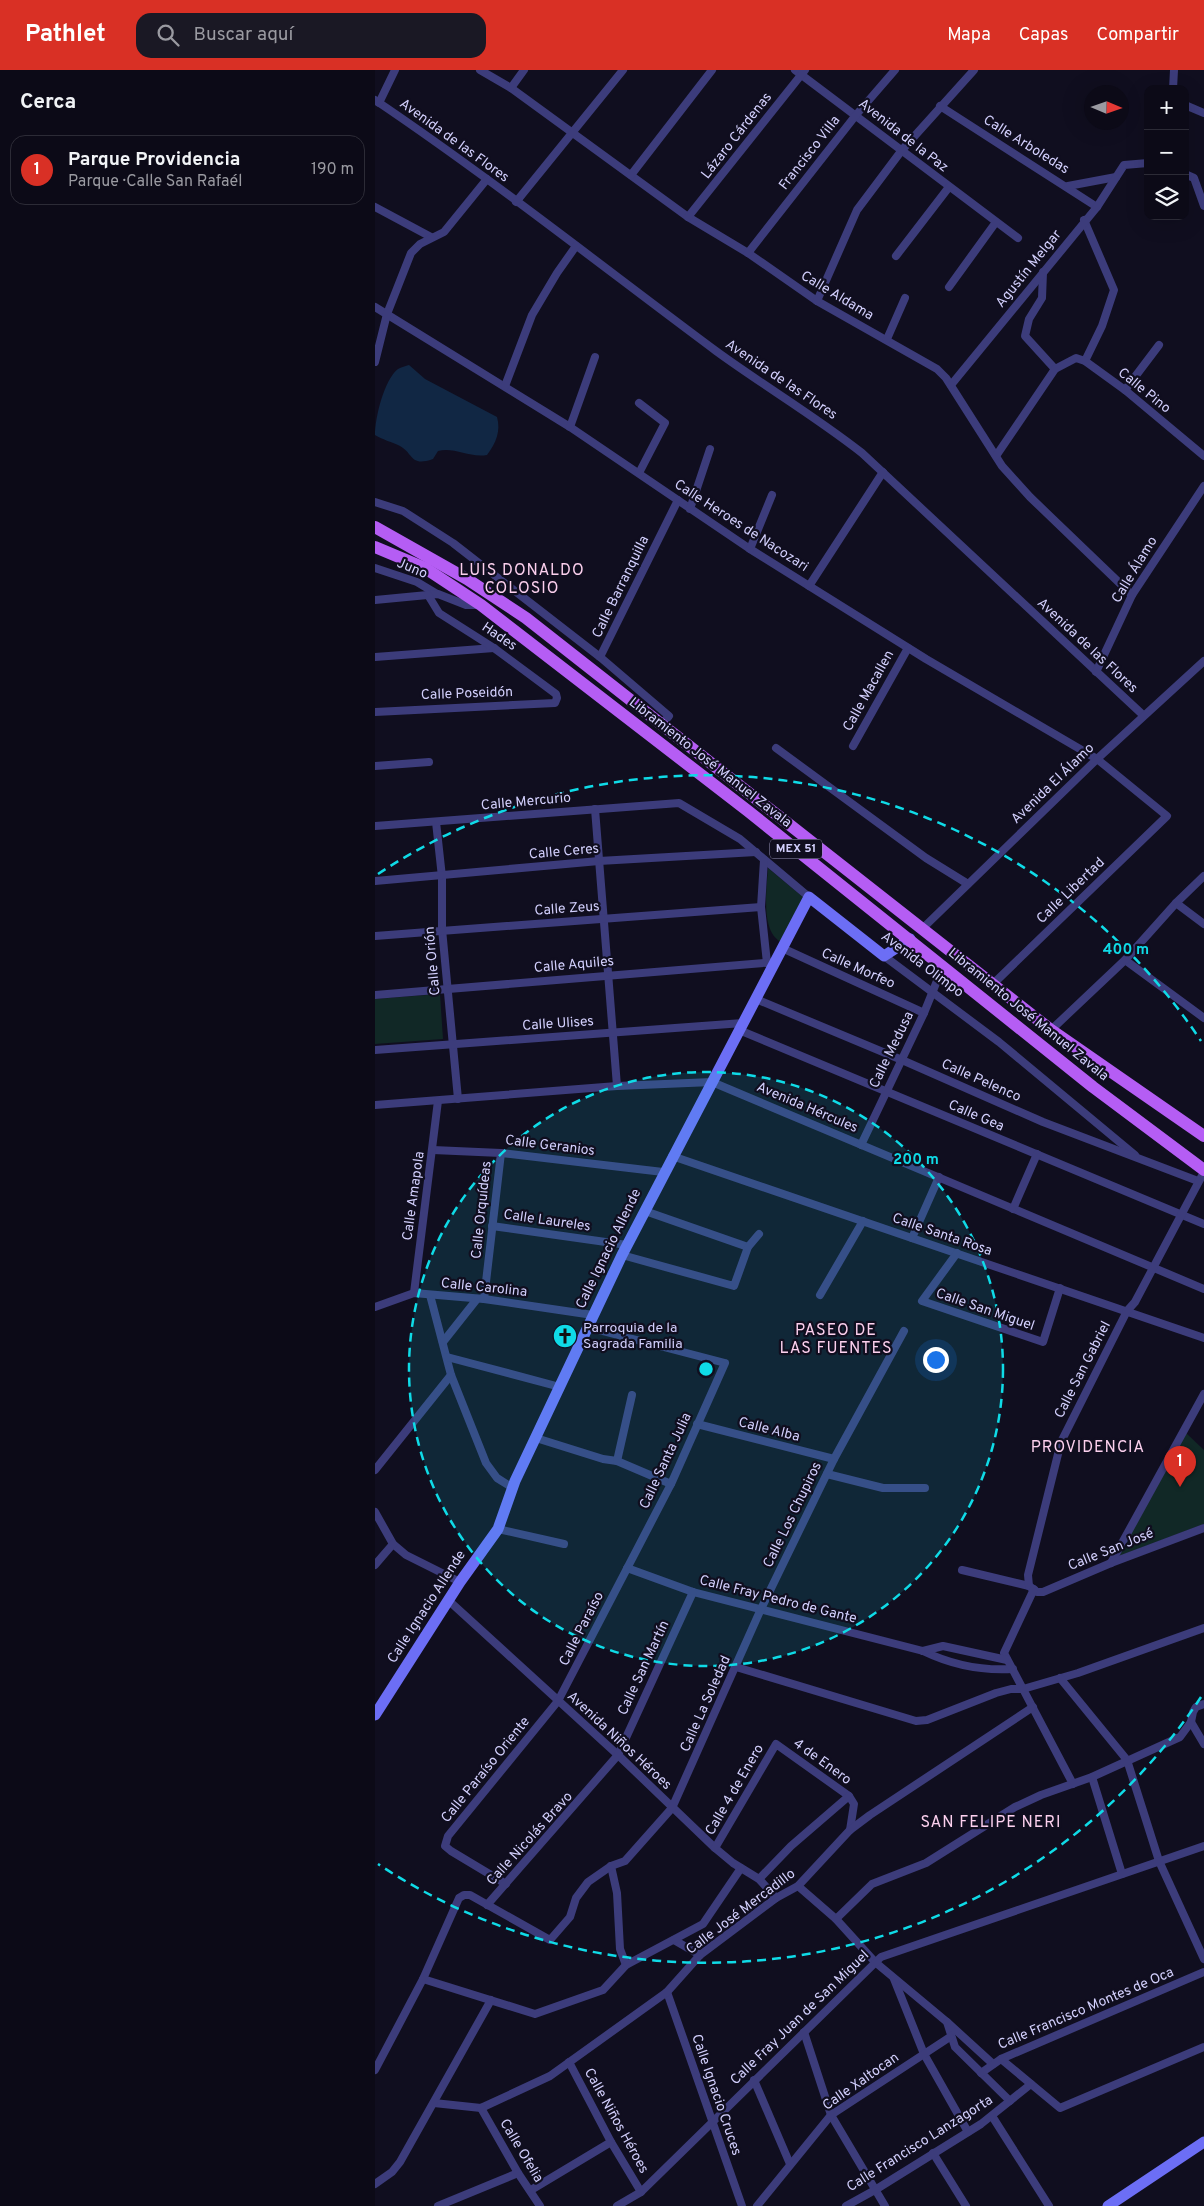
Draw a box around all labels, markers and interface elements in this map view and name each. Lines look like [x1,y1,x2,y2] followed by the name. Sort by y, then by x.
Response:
[136,13,486,58] search box
[25,20,106,50] text: Pathlet
[154,21,182,49] icon: search
[194,23,293,47] text: Buscar aquí
[947,24,991,47] text: Mapa
[1019,24,1068,47] text: Capas
[1096,24,1179,47] text: Compartir
[1084,85,1129,130] north arrow
[1144,85,1189,220] map controls
[1144,85,1189,130] button: +
[20,89,76,116] text: Cerca
[698,89,776,183] street label: Lázaro Cárdenas
[396,95,512,187] street label: Avenida de las Flores
[855,96,951,176] street label: Avenida de la Paz
[776,112,844,194] street label: Francisco Villa
[980,112,1072,178] street label: Calle Arboledas
[1144,130,1189,175] button: −
[68,148,240,172] text: Parque Providencia
[34,160,40,180] text: 1
[311,160,354,180] text: 190 m
[68,172,242,192] text: Parque · Calle San Rafaél
[1144,175,1189,220] button: layers
[992,226,1066,311] street label: Agustín Melgar
[798,268,876,324] street label: Calle Aldama
[722,336,840,424] street label: Avenida de las Flores
[1114,365,1174,417] street label: Calle Pino
[671,476,811,576] street label: Calle Heroes de Nacozari
[589,533,653,641] street label: Calle Barranquilla
[1108,533,1162,606] street label: Calle Álamo
[394,555,430,583] street label: Juno
[459,561,585,599] district label: LUIS DONALDO COLOSIO
[1033,595,1141,697] street label: Avenida de las Flores
[478,619,520,655] street label: Hades
[840,647,898,735] street label: Calle Macallen
[421,684,513,704] street label: Calle Poseidón
[625,694,795,832] street label: Libramiento José Manuel Zavala
[1007,739,1098,828] street label: Avenida El Álamo
[480,790,572,814] street label: Calle Mercurio
[528,840,600,864] street label: Calle Ceres
[770,840,822,859] road number: MEX 51
[1033,854,1109,928] street label: Calle Libertad
[534,898,600,920] street label: Calle Zeus
[422,926,444,996] street label: Calle Orión
[877,928,967,1002] street label: Avenida Olimpo
[1103,941,1149,960] text: 400 m
[818,945,898,993] street label: Calle Morfeo
[944,945,1112,1085] street label: Libramiento José Manuel Zavala
[533,953,615,977] street label: Calle Aquiles
[866,1009,918,1091] street label: Calle Medusa
[522,1013,594,1035] street label: Calle Ulises
[939,1056,1024,1106] street label: Calle Pelenco
[754,1079,860,1137] street label: Avenida Hércules
[946,1097,1006,1135] street label: Calle Gea
[504,1132,596,1160] street label: Calle Geranios
[399,1150,429,1242] street label: Calle Amapola
[893,1151,939,1170] text: 200 m
[468,1160,496,1260] street label: Calle Orquídeas
[573,1186,645,1312] street label: Calle Ignacio Allende
[502,1206,592,1236] street label: Calle Laureles
[890,1210,994,1260] street label: Calle Santa Rosa
[440,1275,528,1301] street label: Calle Carolina
[933,1285,1037,1335] street label: Calle San Miguel
[1051,1319,1115,1421] street label: Calle San Gabriel
[583,1320,683,1353] place label: Parroquia de la Sagrada Familia
[779,1321,893,1359] district label: PASEO DE LAS FUENTES
[552,1323,578,1349] church icon: Parroquia de la Sagrada Familia
[923,1347,949,1373] your location
[697,1360,715,1378] centre of rings
[636,1410,696,1512] street label: Calle Santa Julia
[737,1414,801,1446] street label: Calle Alba
[1031,1438,1145,1458] district label: PROVIDENCIA
[1164,1446,1196,1487] pin: 1
[760,1459,826,1571] street label: Calle Los Chupiros
[1066,1525,1156,1575] street label: Calle San José
[384,1547,470,1667] street label: Calle Ignacio Allende
[698,1572,858,1628] street label: Calle Fray Pedro de Gante
[556,1589,608,1669] street label: Calle Paraíso
[615,1618,673,1718] street label: Calle San Martín
[677,1653,735,1755] street label: Calle La Soledad
[563,1688,675,1794] street label: Avenida Niños Héroes
[438,1714,534,1826] street label: Calle Paraíso Oriente
[790,1735,855,1789] street label: 4 de Enero
[702,1741,768,1839] street label: Calle 4 de Enero
[483,1788,577,1889] street label: Calle Nicolás Bravo
[921,1813,1061,1833] district label: SAN FELIPE NERI
[683,1865,799,1959] street label: Calle José Mercadillo
[727,1947,873,2089] street label: Calle Fray Juan de San Miguel
[995,1964,1177,2054] street label: Calle Francisco Montes de Oca
[687,2032,745,2158] street label: Calle Ignacio Cruces
[820,2049,902,2115] street label: Calle Xaltocan
[580,2065,652,2177] street label: Calle Niños Héroes
[844,2092,996,2196] street label: Calle Francisco Lanzagorta
[495,2116,547,2186] street label: Calle Ofelia

